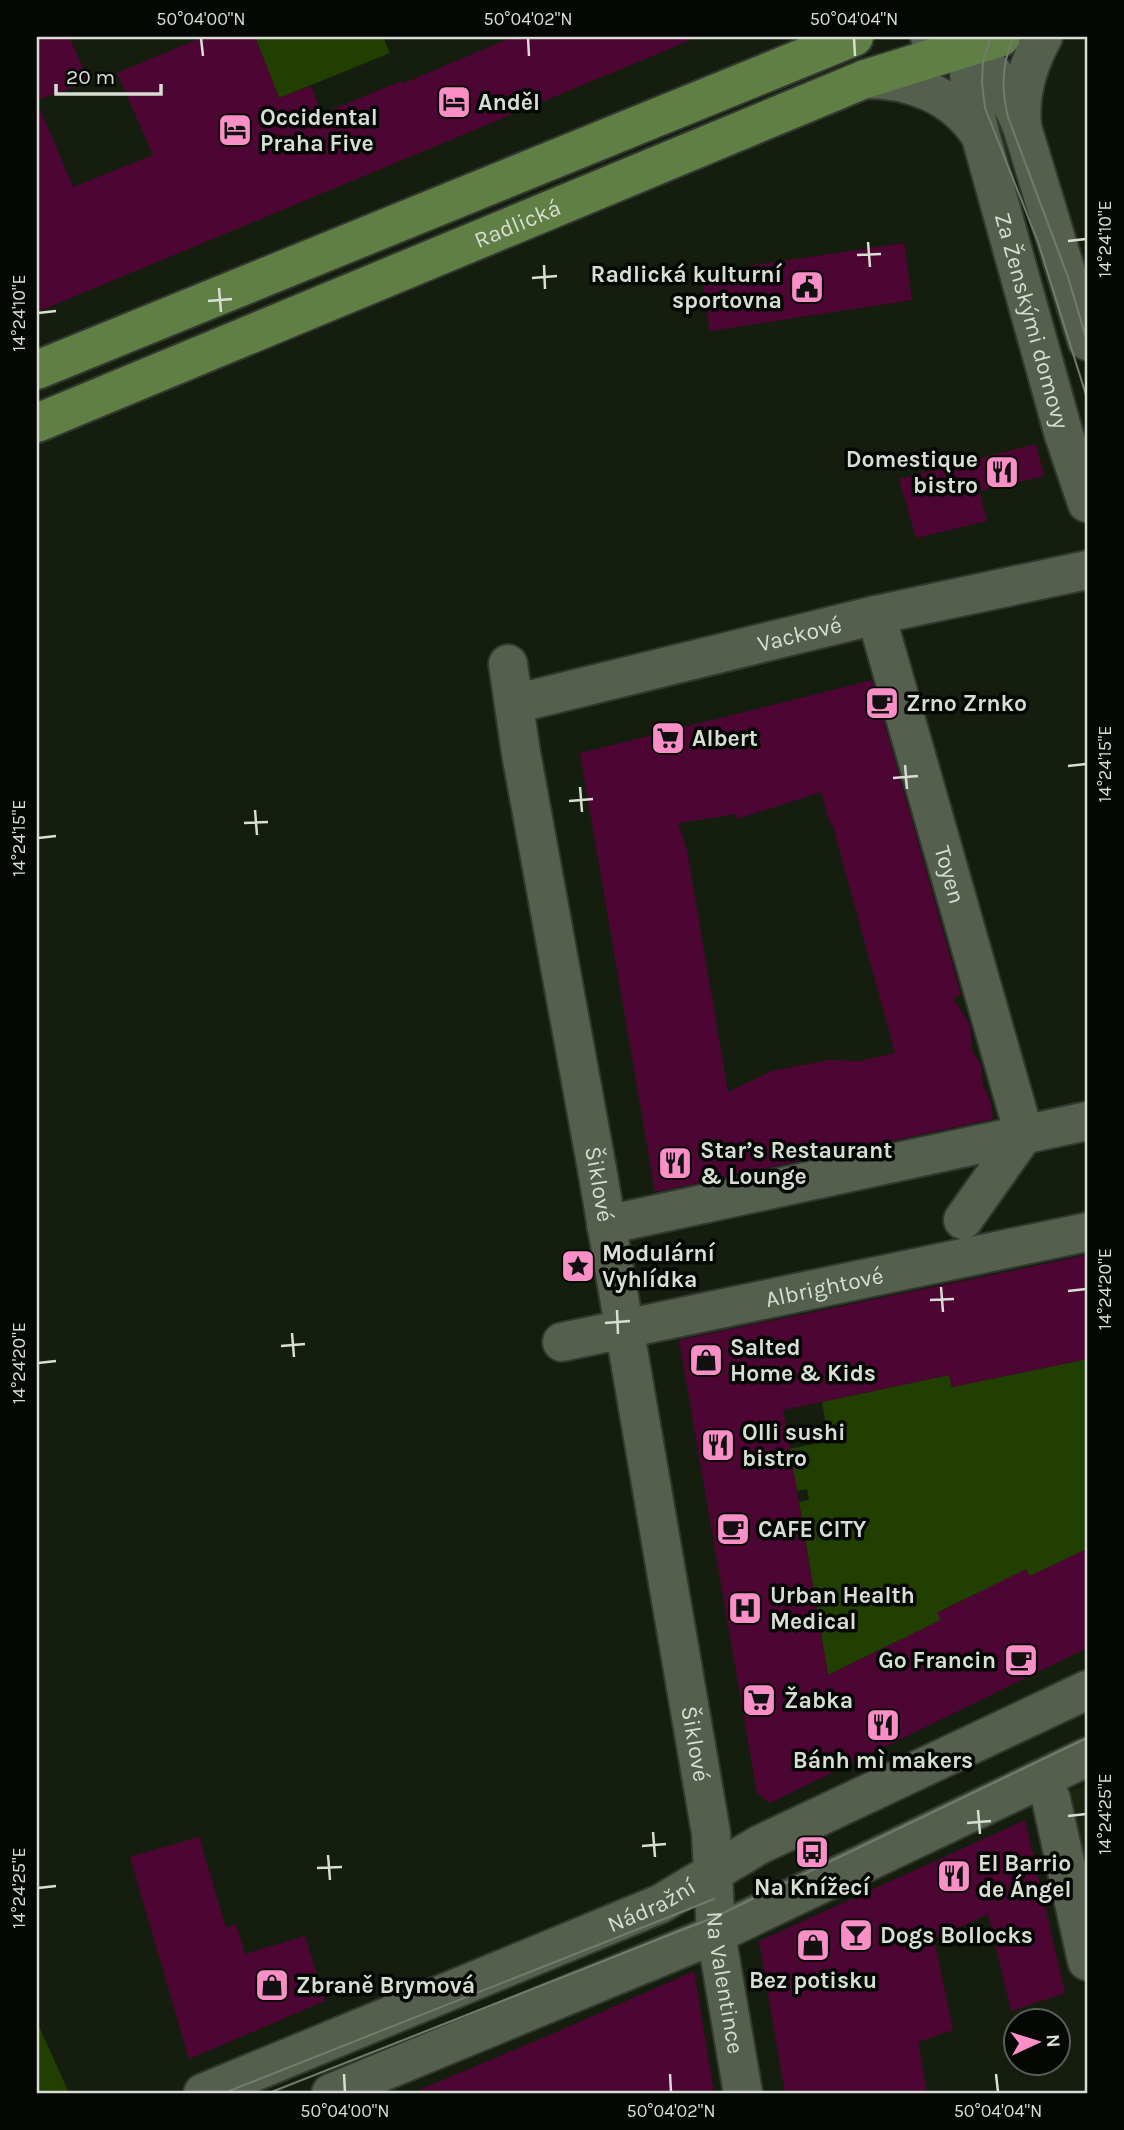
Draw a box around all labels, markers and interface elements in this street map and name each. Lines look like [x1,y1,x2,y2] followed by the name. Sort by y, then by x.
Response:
[156,8,246,30] text: 50°04'00"N
[483,8,573,30] text: 50°04'02"N
[810,8,898,30] text: 50°04'04"N
[56,52,161,96] scale bar
[66,65,115,89] text: 20 m
[435,83,473,121] hotel icon: Anděl
[478,89,540,116] place label: Anděl
[260,104,378,157] place label: Occidental Praha Five
[216,111,254,149] hotel icon: Occidental Praha Five
[470,194,565,253] street label: Radlická
[1094,200,1116,278] text: 14°24'10"E
[989,209,1075,432] street label: Za Ženskými domovy
[591,261,782,314] place label: Radlická kulturní sportovna
[788,268,826,306] public building icon: Radlická kulturní sportovna
[8,274,30,352] text: 14°24'10"E
[846,446,978,499] place label: Domestique bistro
[983,453,1021,491] restaurant icon: Domestique bistro
[755,610,844,657] street label: Vackové
[863,684,901,722] cafe icon: Zrno Zrnko
[906,690,1027,717] place label: Zrno Zrnko
[649,719,687,757] supermarket icon: Albert
[692,725,758,752] place label: Albert
[1094,726,1116,802] text: 14°24'15"E
[8,800,30,876] text: 14°24'15"E
[929,843,971,907] street label: Toyen
[700,1137,892,1190] place label: Star’s Restaurant & Lounge
[580,1144,619,1224] street label: Šiklové
[656,1144,694,1182] restaurant icon: Star’s Restaurant & Lounge
[602,1240,715,1293] place label: Modulární Vyhlídka
[559,1247,597,1285] place icon: Modulární Vyhlídka
[1094,1248,1116,1330] text: 14°24'20"E
[763,1262,886,1313] street label: Albrightové
[8,1322,30,1404] text: 14°24'20"E
[730,1334,876,1387] place label: Salted Home & Kids
[687,1341,725,1379] shop icon: Salted Home & Kids
[742,1419,846,1472] place label: Olli sushi bistro
[699,1426,737,1464] restaurant icon: Olli sushi bistro
[714,1510,752,1548] cafe icon: CAFE CITY
[758,1516,867,1543] place label: CAFE CITY
[770,1582,915,1635] place label: Urban Health Medical
[726,1589,764,1627] hospital icon: Urban Health Medical
[1002,1641,1040,1679] cafe icon: Go Francin
[878,1647,996,1674] place label: Go Francin
[740,1681,778,1719] supermarket icon: Žabka
[784,1685,853,1714] place label: Žabka
[676,1704,715,1784] street label: Šiklové
[864,1706,902,1744] restaurant icon: Bánh mì makers
[793,1747,973,1774] place label: Bánh mì makers
[1094,1773,1116,1855] text: 14°24'25"E
[793,1833,831,1871] bus stop icon: Na Knížecí
[8,1847,30,1929] text: 14°24'25"E
[978,1850,1071,1903] place label: El Barrio de Ángel
[935,1857,973,1895] restaurant icon: El Barrio de Ángel
[603,1872,700,1938] street label: Nádražní
[754,1874,870,1901] place label: Na Knížecí
[701,1911,750,2056] street label: Na Valentince
[837,1916,875,1954] bar icon: Dogs Bollocks
[880,1922,1033,1949] place label: Dogs Bollocks
[794,1926,832,1964] shop icon: Bez potisku
[253,1966,291,2004] shop icon: Zbraně Brymová
[749,1967,877,1994] place label: Bez potisku
[296,1972,475,1999] place label: Zbraně Brymová
[1002,2008,1072,2078] north arrow
[1042,2033,1064,2048] text: N
[300,2100,390,2122] text: 50°04'00"N
[626,2100,716,2122] text: 50°04'02"N
[954,2100,1042,2122] text: 50°04'04"N

